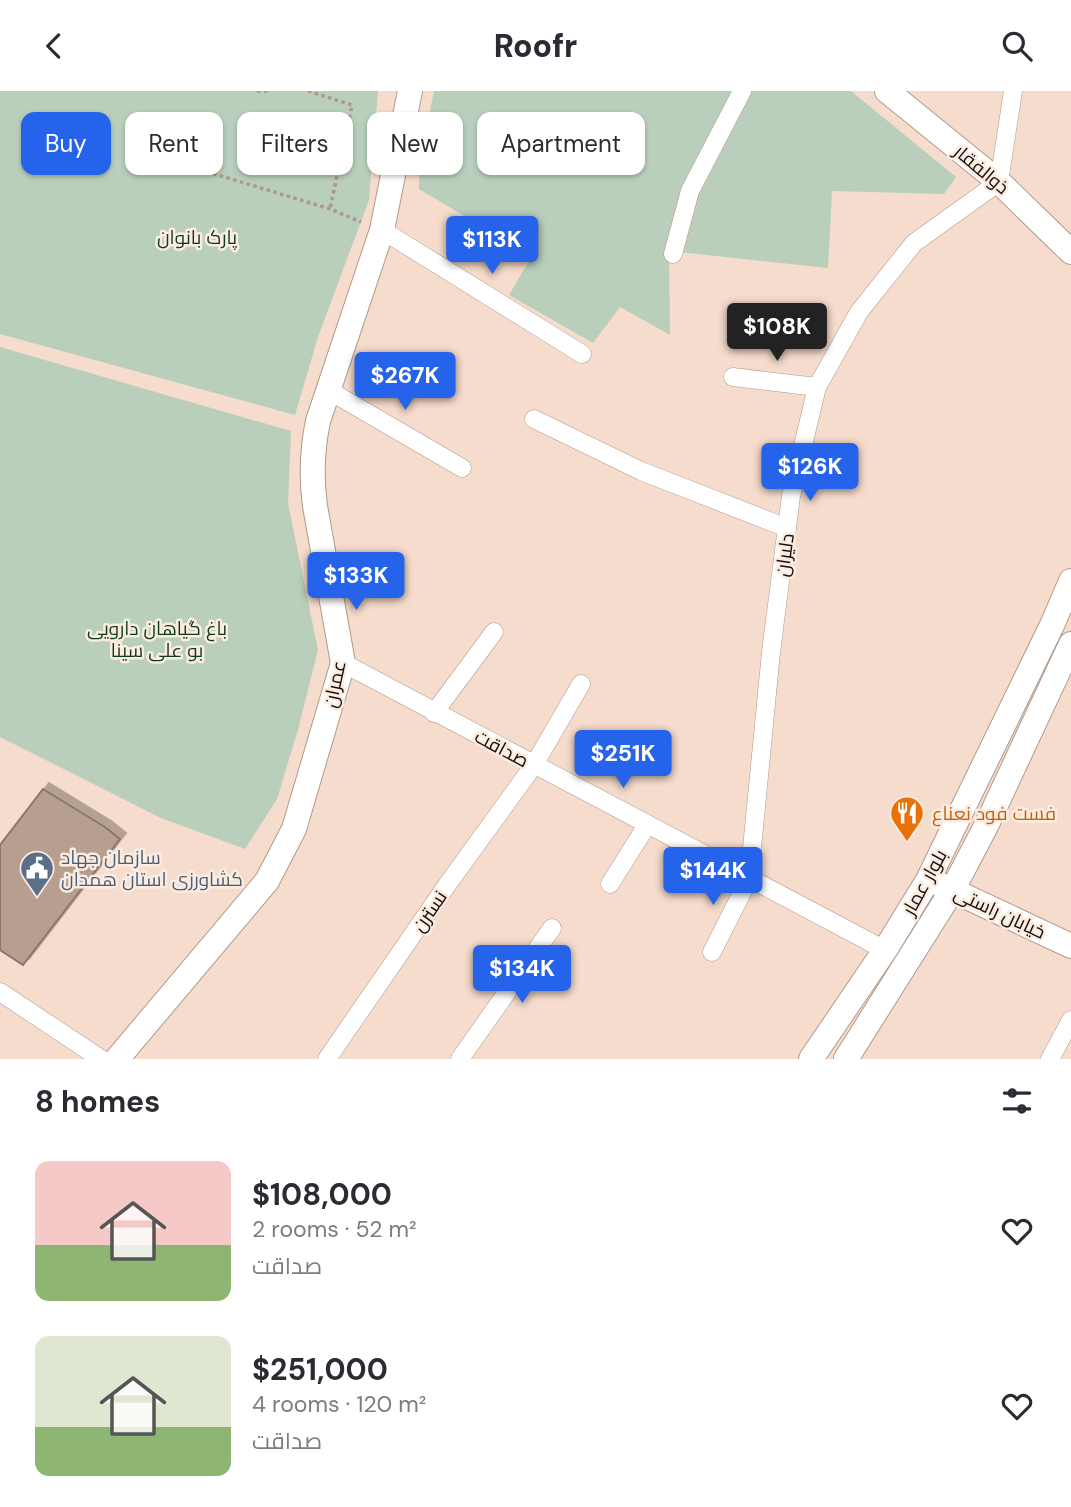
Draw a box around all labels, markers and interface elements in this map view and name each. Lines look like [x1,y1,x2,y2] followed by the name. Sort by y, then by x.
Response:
[494,25,577,67] text: Roofr
[35,27,73,65] icon: back
[998,27,1036,65] icon: search
[21,112,111,175] chip: Buy
[125,112,223,175] chip: Rent
[237,112,353,175] chip: Filters
[367,112,463,175] chip: New
[477,112,645,175] chip: Apartment
[948,138,1015,200] street label: ذوالفقار
[443,216,541,276] pin: $113K
[462,224,522,254] text: $113K
[157,225,237,250] park label: پارک بانوان
[728,303,826,363] pin: $108K
[743,311,811,341] text: $108K
[356,353,454,412] pin: $267K
[371,360,439,390] text: $267K
[761,443,859,503] pin: $126K
[777,451,843,481] text: $126K
[769,532,800,578] street label: دلیران
[307,553,405,612] pin: $133K
[323,560,389,590] text: $133K
[87,616,227,663] park label: باغ گیاهان دارویی بو علی سینا
[317,658,352,710] street label: عمران
[470,724,533,773] street label: صداقت
[574,731,672,790] pin: $251K
[591,738,655,768] text: $251K
[888,794,926,843] restaurant icon: فست فود نعناع
[932,801,1056,827] place label: فست فود نعناع
[61,845,243,892] place label: سازمان جهاد کشاورزی استان همدان
[896,845,953,921] street label: بلوار عمار
[664,847,762,907] pin: $144K
[18,849,56,898] public building icon: سازمان جهاد کشاورزی استان همدان
[679,855,747,885] text: $144K
[950,880,1050,945] street label: خیابان راستی
[406,886,453,937] street label: نسترن
[473,946,571,1005] pin: $134K
[489,953,555,983] text: $134K
[35,1082,160,1121] text: 8 homes
[998,1082,1036,1120] icon: filters
[252,1175,392,1214] text: $108,000
[91,1189,175,1273] icon: home
[998,1212,1036,1250] icon: heart
[252,1214,417,1244] text: 2 rooms · 52 m²
[252,1251,322,1281] text: صداقت
[252,1350,388,1389] text: $251,000
[91,1364,175,1448] icon: home
[998,1387,1036,1425] icon: heart
[252,1389,426,1419] text: 4 rooms · 120 m²
[252,1426,322,1456] text: صداقت

